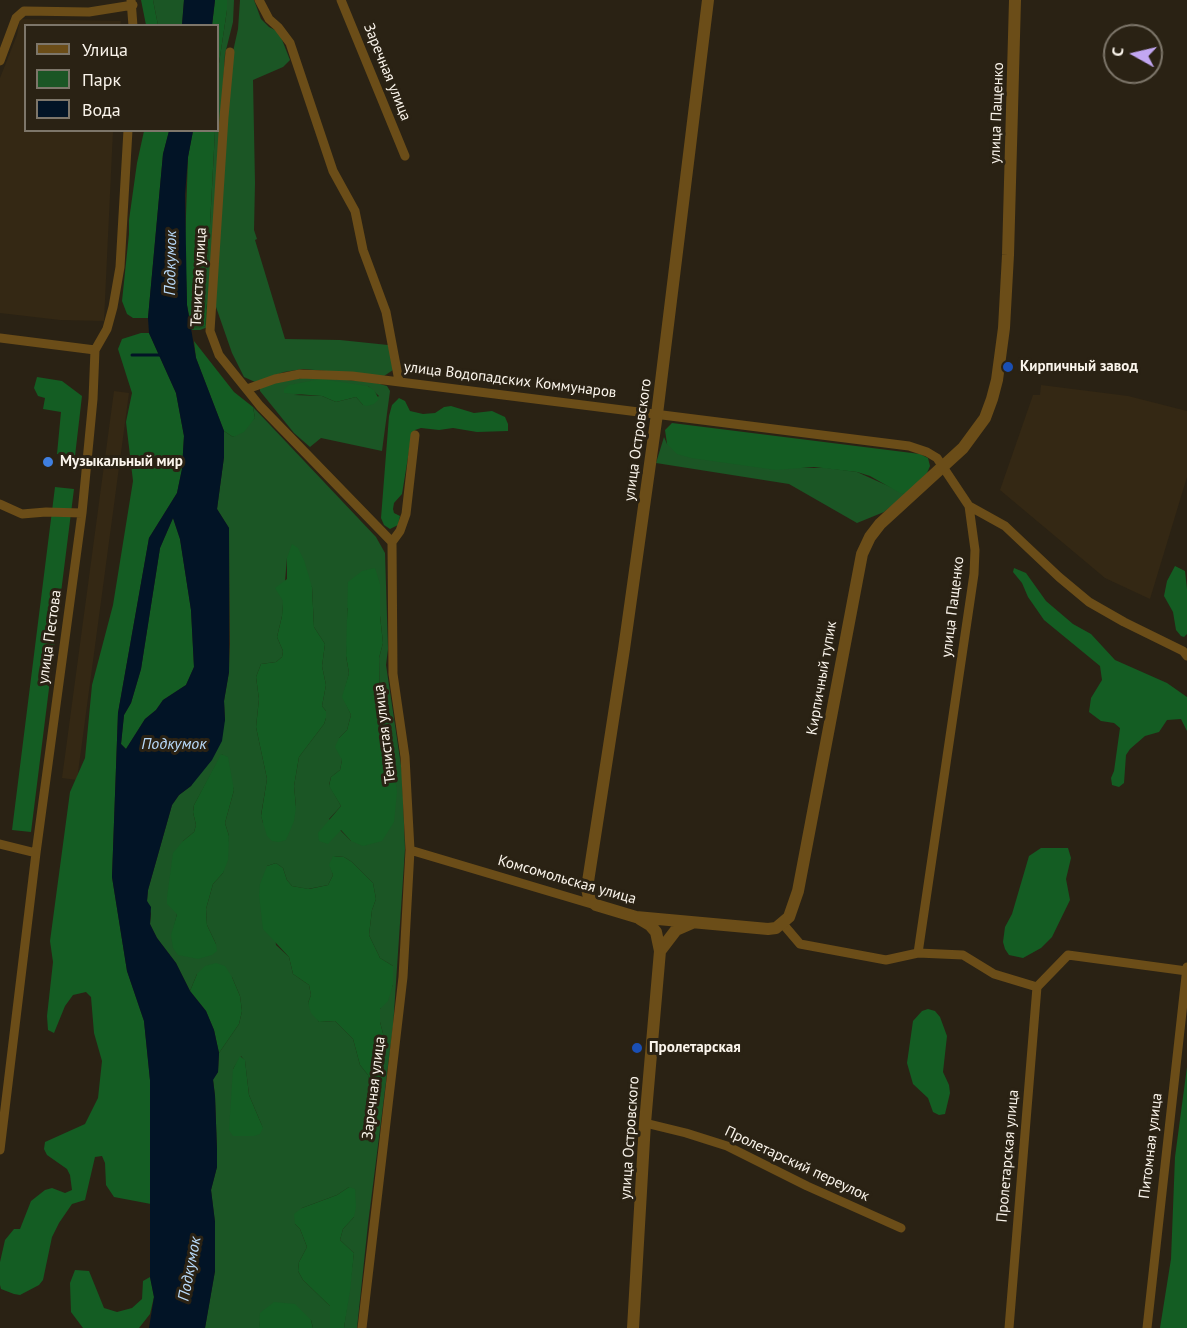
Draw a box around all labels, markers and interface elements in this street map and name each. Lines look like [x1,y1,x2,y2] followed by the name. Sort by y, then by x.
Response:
[359,21,415,123] street label: Заречная улица
[24,24,219,132] legend
[1103,24,1163,84] north arrow
[82,38,128,61] text: Улица
[1107,46,1128,58] text: С
[986,62,1008,164] street label: улица Пащенко
[82,68,121,91] text: Парк
[82,98,121,121] text: Вода
[187,227,211,327] street label: Тенистая улица
[161,230,181,296] water label: Подкумок
[403,358,617,402] street label: улица Водопадских Коммунаров
[1020,358,1138,376] place label: Кирпичный завод
[1001,360,1015,374] marker: Кирпичный завод
[620,377,656,503] street label: улица Островского
[60,453,183,471] place label: Музыкальный мир
[41,455,55,469] marker: Музыкальный мир
[938,555,968,659] street label: улица Пащенко
[34,589,66,685] street label: улица Пестова
[803,620,841,736] street label: Кирпичный тупик
[370,683,400,785] street label: Тенистая улица
[141,734,207,754] water label: Подкумок
[496,852,638,908] street label: Комсомольская улица
[359,1036,389,1140] street label: Заречная улица
[649,1039,741,1057] place label: Пролетарская
[630,1041,644,1055] marker: Пролетарская
[617,1076,643,1200] street label: улица Островского
[993,1089,1023,1223] street label: Пролетарская улица
[1136,1092,1166,1200] street label: Питомная улица
[722,1123,872,1205] street label: Пролетарский переулок
[174,1235,206,1303] water label: Подкумок

